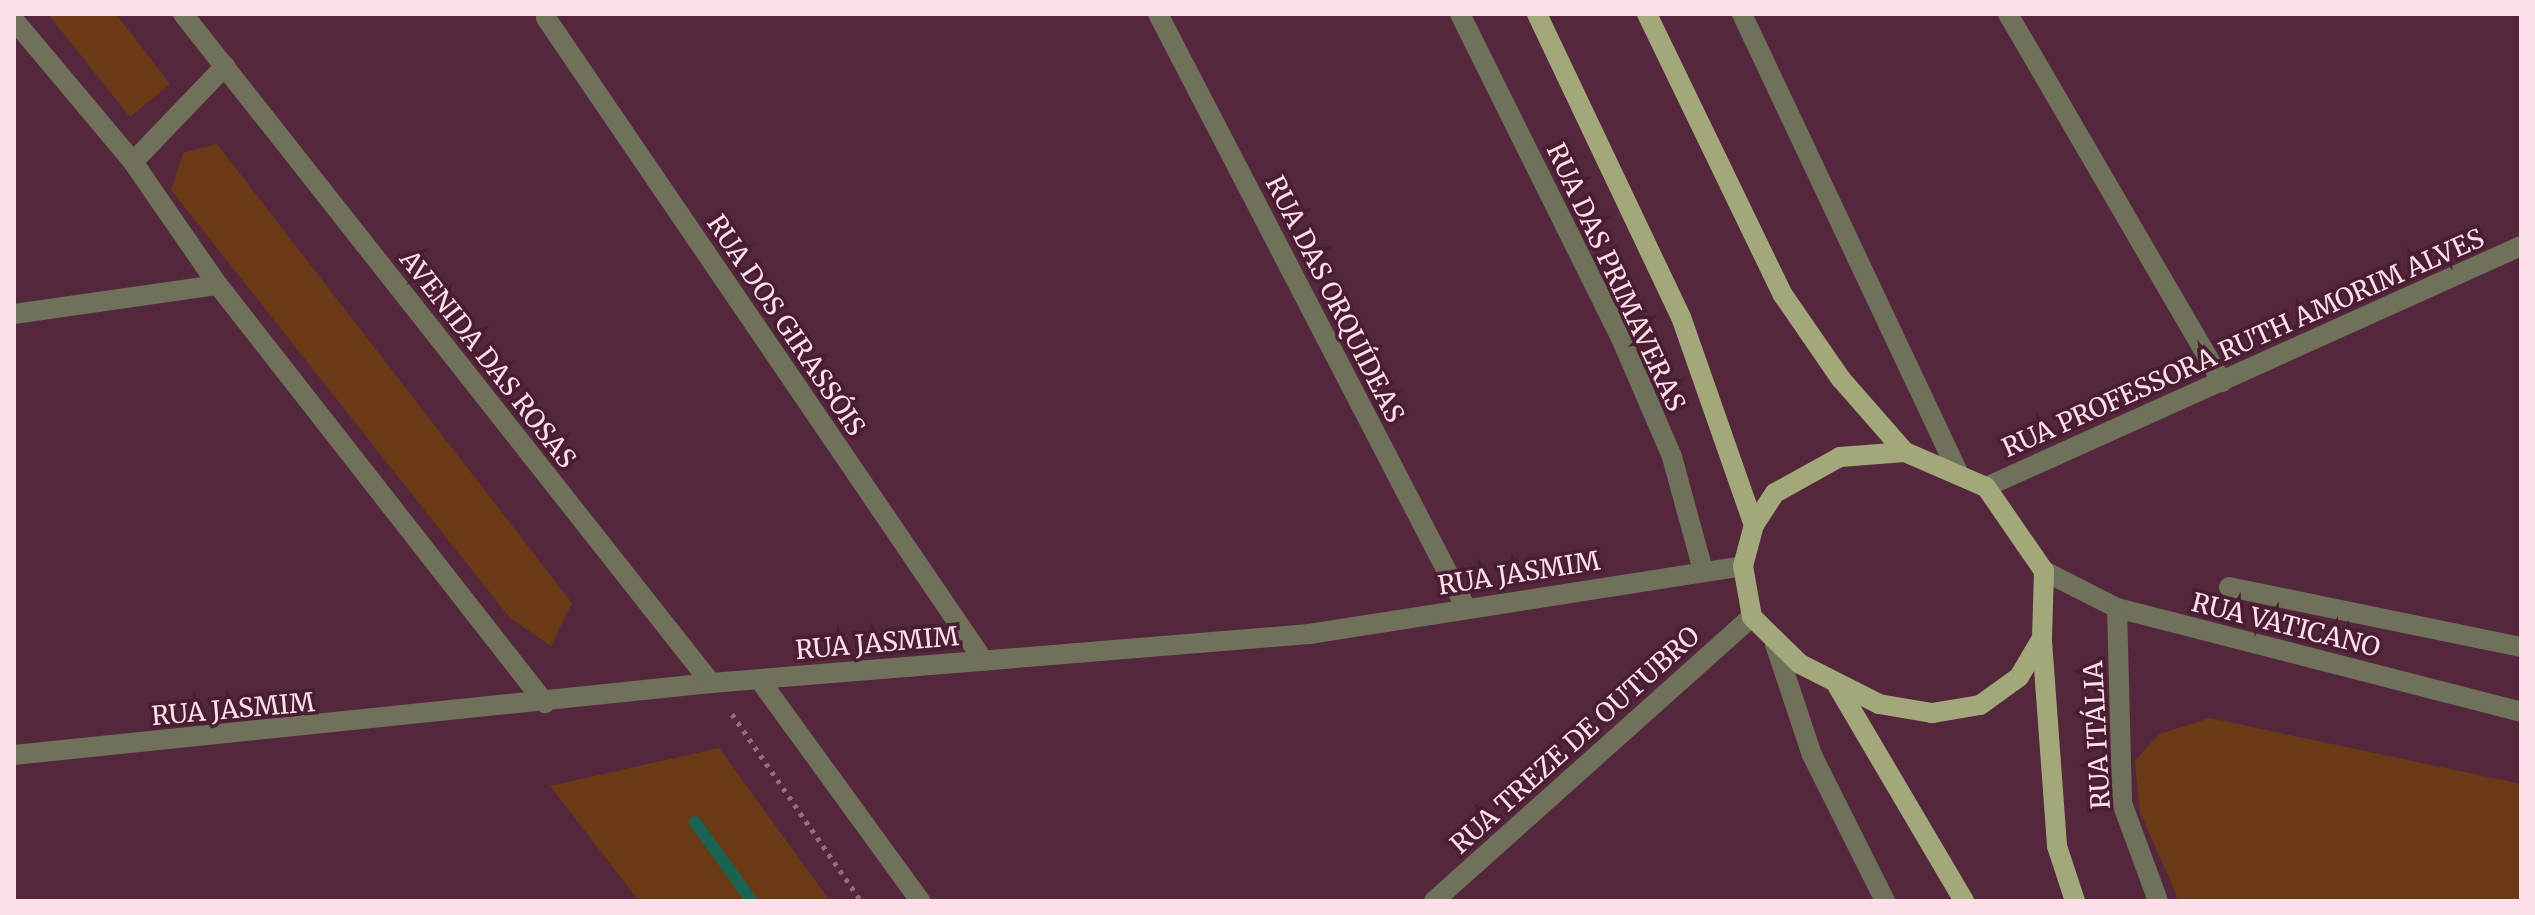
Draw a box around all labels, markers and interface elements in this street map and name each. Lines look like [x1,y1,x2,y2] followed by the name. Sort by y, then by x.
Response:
[1540,138,1692,416] street label: RUA DAS PRIMAVERAS
[1259,171,1411,427] street label: RUA DAS ORQUÍDEAS
[700,209,872,441] street label: RUA DOS GIRASSÓIS
[1997,222,2489,464] street label: RUA PROFESSORA RUTH AMORIM ALVES
[393,244,583,474] street label: AVENIDA DAS ROSAS
[1436,545,1602,601] street label: RUA JASMIM
[2189,587,2383,663] street label: RUA VATICANO
[794,620,960,666] street label: RUA JASMIM
[1444,620,1706,860] street label: RUA TREZE DE OUTUBRO
[2078,660,2116,810] street label: RUA ITÁLIA
[150,686,316,732] street label: RUA JASMIM

